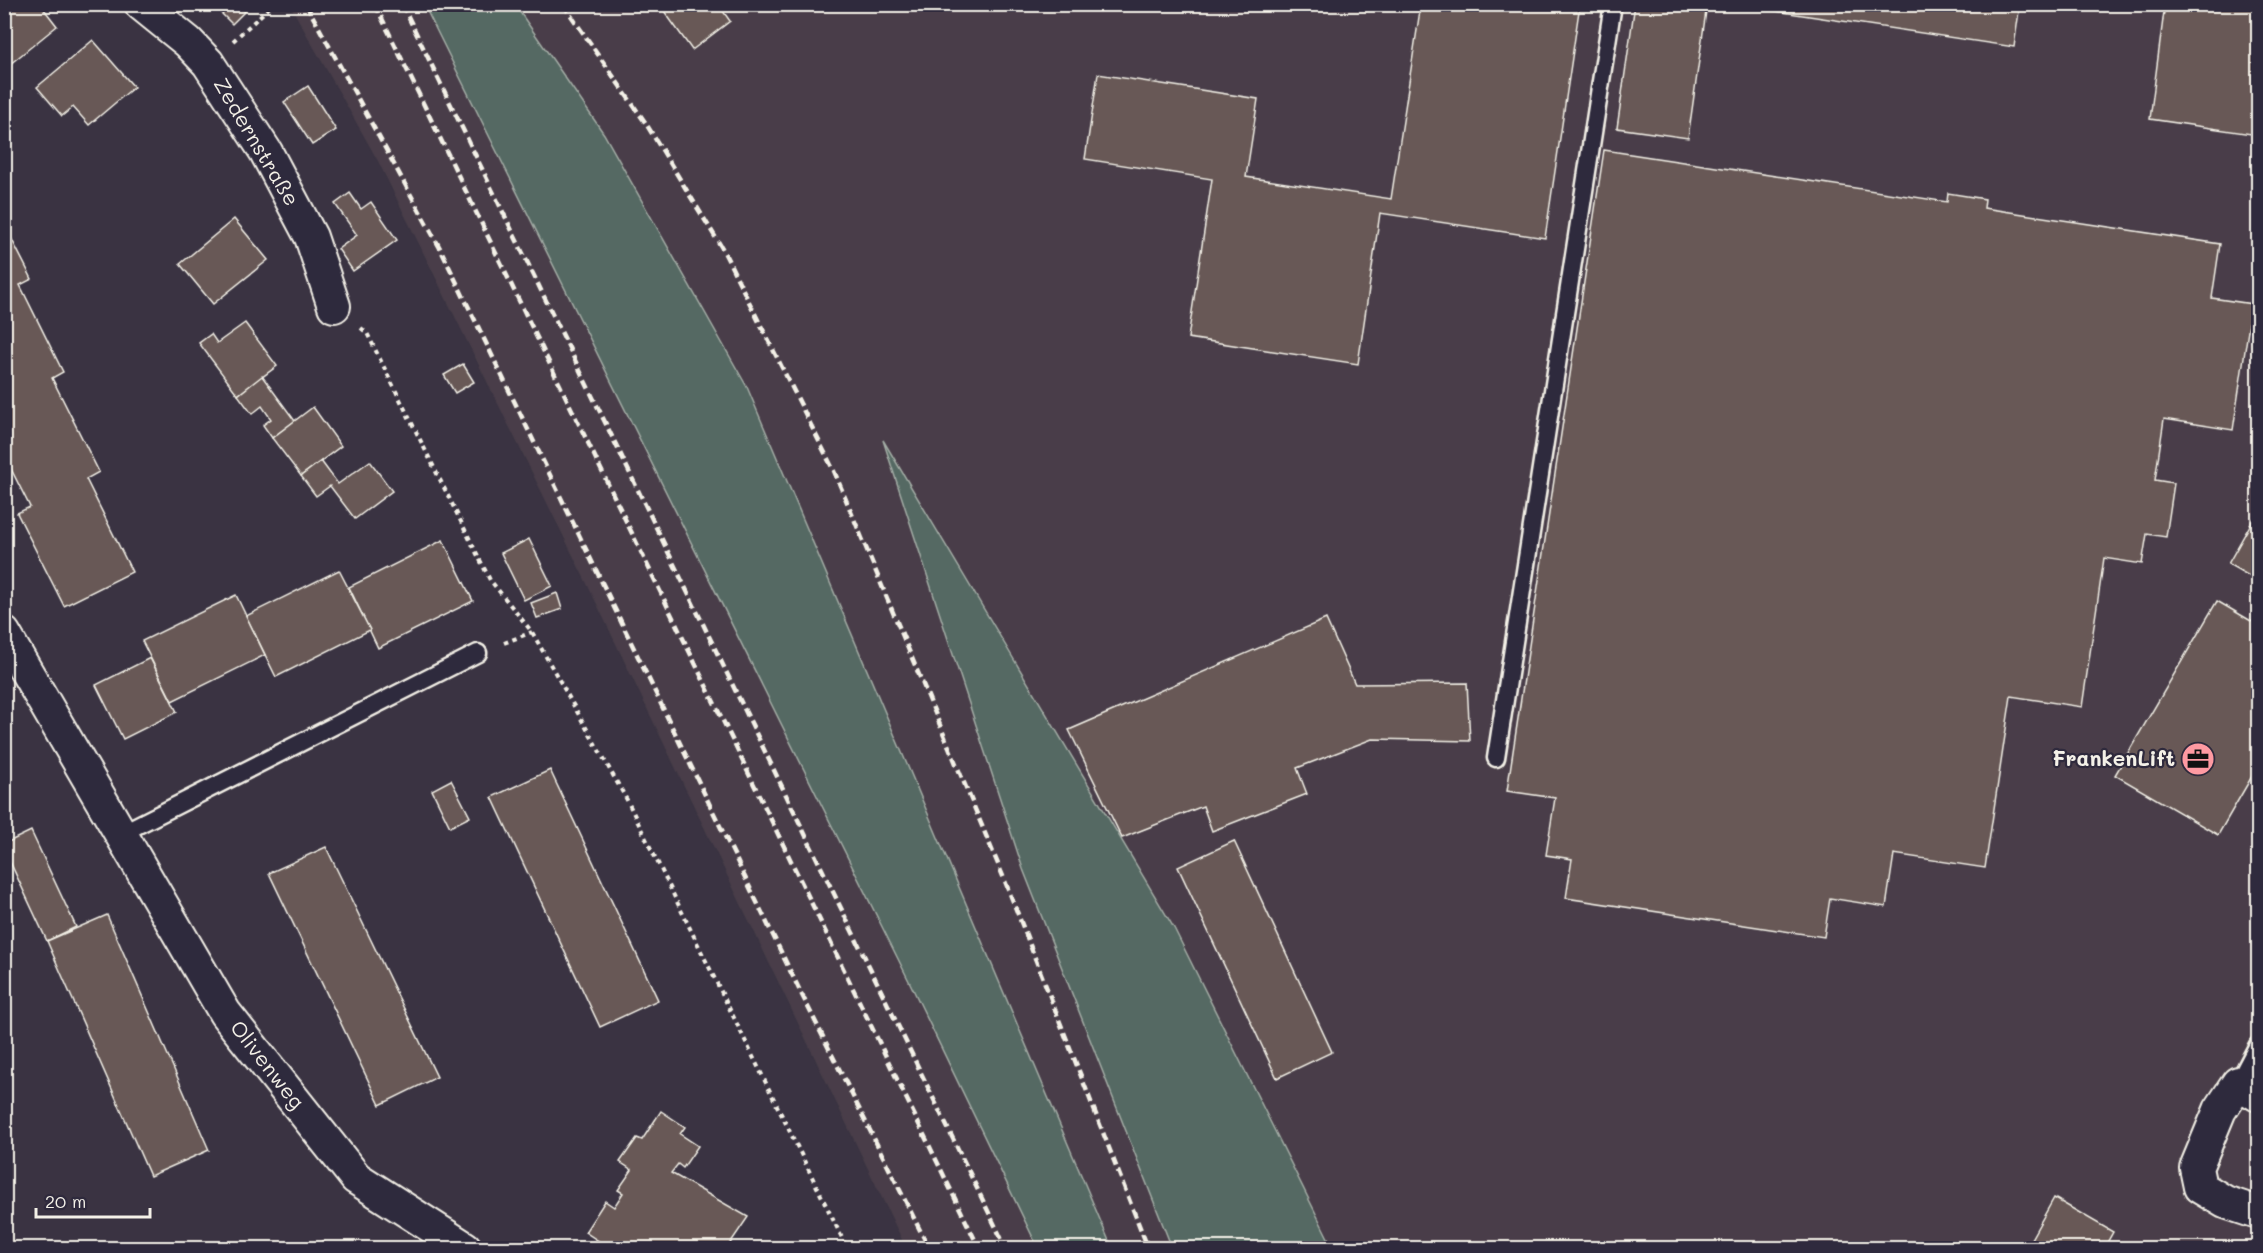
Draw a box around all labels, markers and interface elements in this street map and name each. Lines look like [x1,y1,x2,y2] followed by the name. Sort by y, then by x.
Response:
[208,72,306,210] street label: Zedernstraße
[2180,741,2216,777] office icon: FrankenLift
[2052,744,2175,771] place label: FrankenLift
[225,1014,311,1114] street label: Olivenweg
[36,1181,150,1219] scale bar
[45,1189,86,1213] text: 20 m

